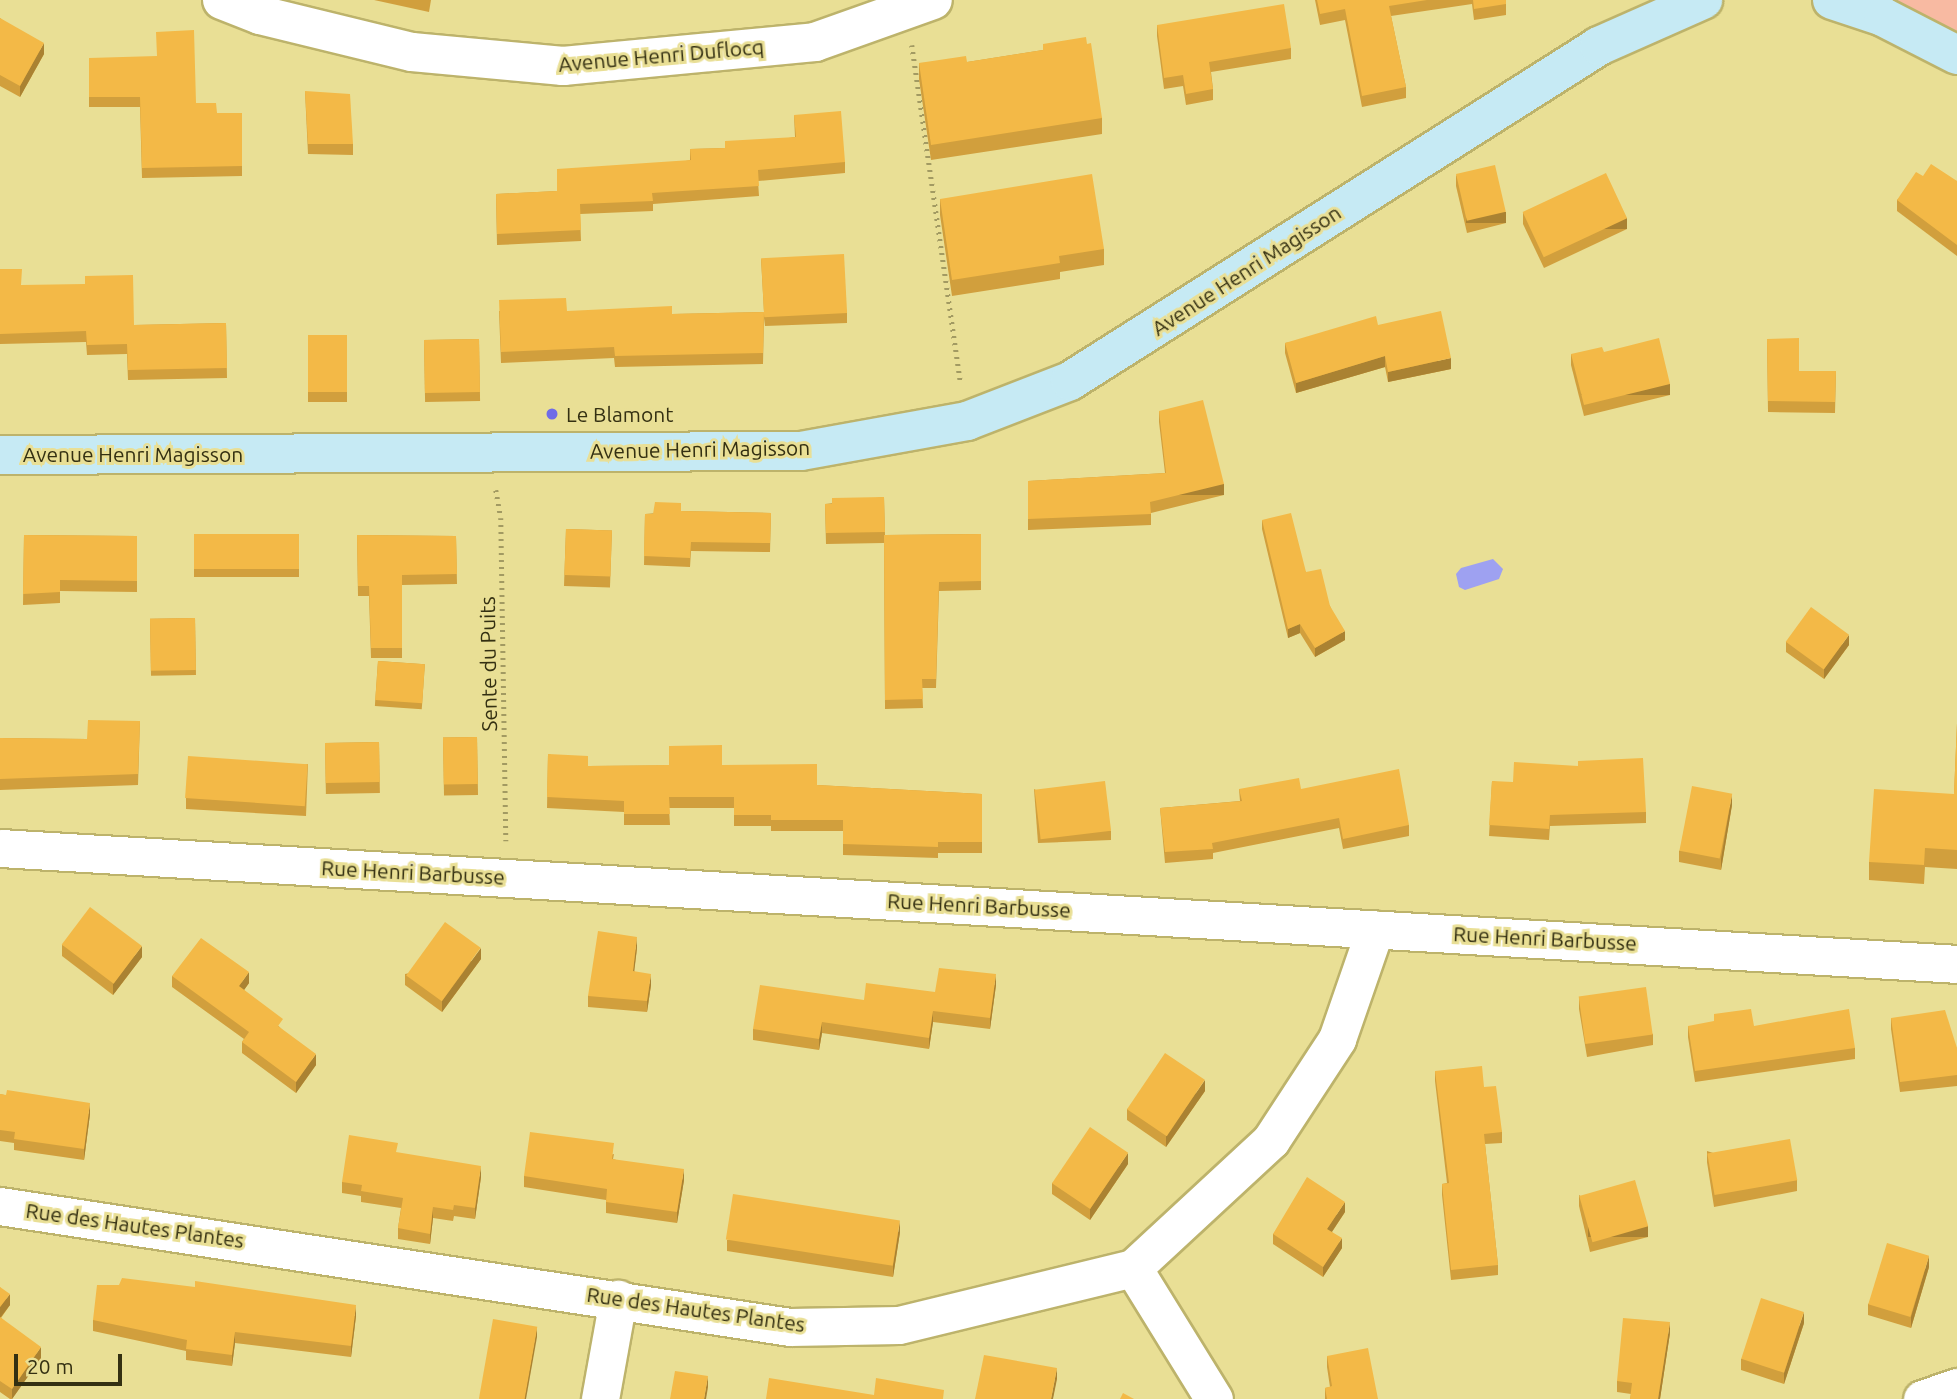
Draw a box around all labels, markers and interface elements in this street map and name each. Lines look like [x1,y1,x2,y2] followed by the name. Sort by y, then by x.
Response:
[557,33,765,77] street label: Avenue Henri Duflocq
[1147,199,1345,341] street label: Avenue Henri Magisson
[566,401,673,427] place label: Le Blamont
[544,406,560,422] marker: Le Blamont
[590,434,810,464] street label: Avenue Henri Magisson
[23,441,243,467] street label: Avenue Henri Magisson
[474,596,502,732] street label: Sente du Puits
[321,855,505,889] street label: Rue Henri Barbusse
[887,888,1071,922] street label: Rue Henri Barbusse
[1453,921,1637,955] street label: Rue Henri Barbusse
[24,1197,246,1253] street label: Rue des Hautes Plantes
[585,1281,807,1337] street label: Rue des Hautes Plantes
[18,1340,126,1384] scale bar
[27,1354,74,1378] text: 20 m

